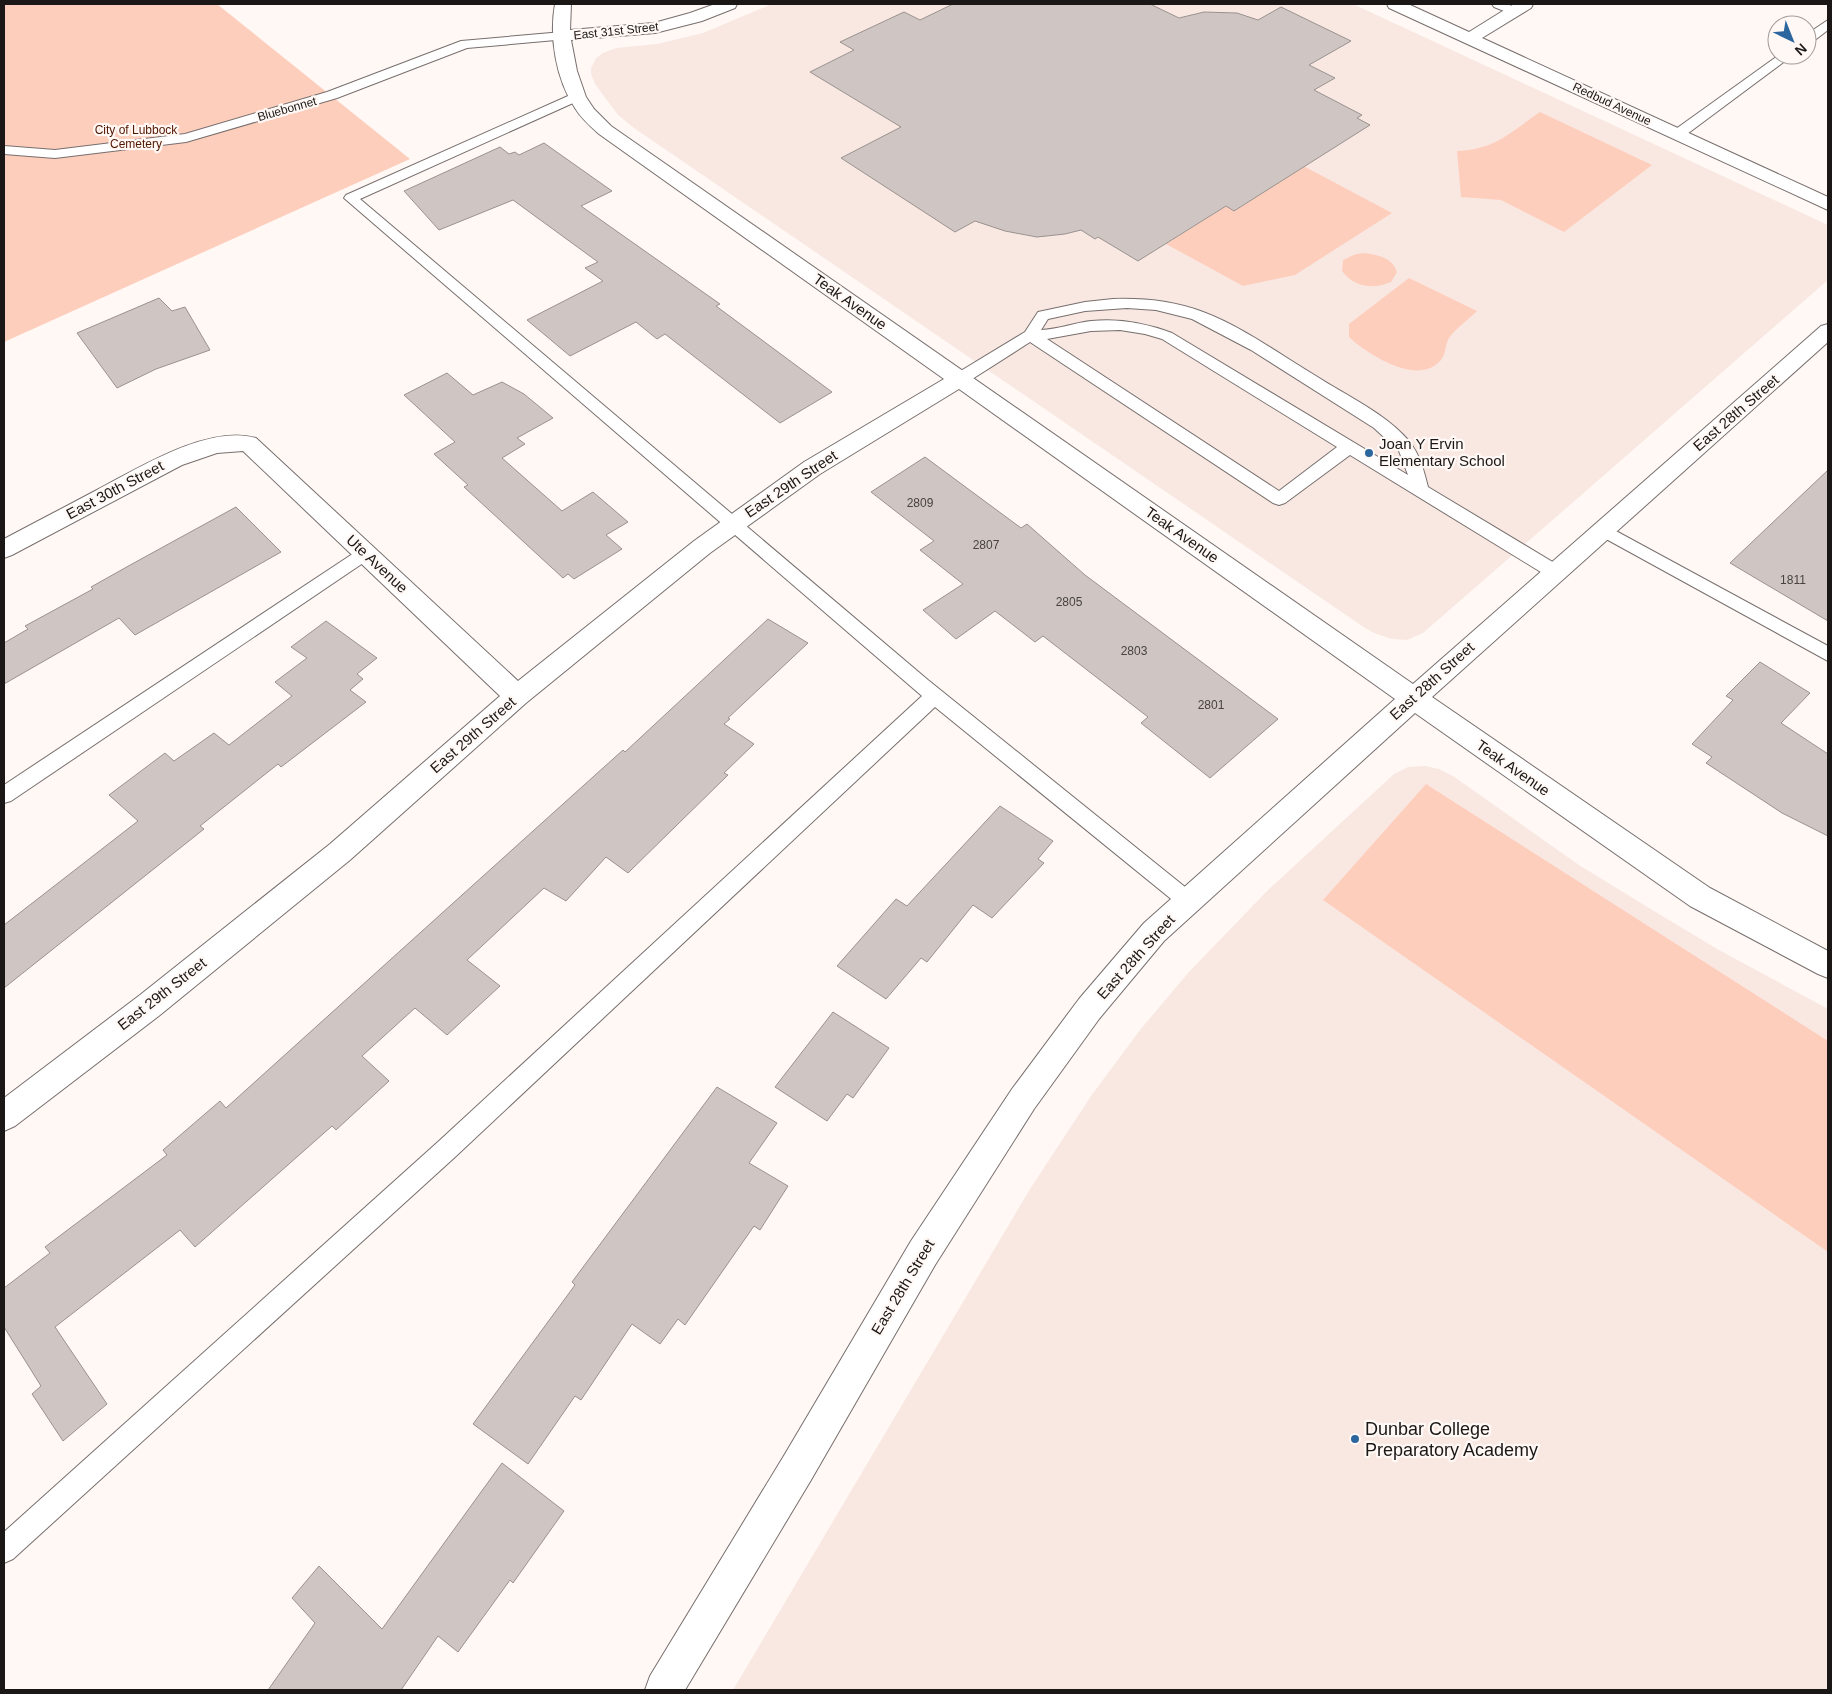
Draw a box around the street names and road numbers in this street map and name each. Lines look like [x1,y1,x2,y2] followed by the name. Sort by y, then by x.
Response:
[573,20,660,42] street label: East 31st Street
[1570,80,1654,128] street label: Redbud Avenue
[256,94,319,124] street label: Bluebonnet
[810,270,890,333] street label: Teak Avenue
[1690,370,1782,454] street label: East 28th Street
[741,446,841,521] street label: East 29th Street
[63,456,167,522] street label: East 30th Street
[1142,503,1222,566] street label: Teak Avenue
[343,531,411,596] street label: Ute Avenue
[1386,638,1478,723] street label: East 28th Street
[427,692,519,776] street label: East 29th Street
[1473,736,1553,799] street label: Teak Avenue
[1093,910,1178,1002] street label: East 28th Street
[114,953,210,1033] street label: East 29th Street
[868,1236,938,1337] street label: East 28th Street

